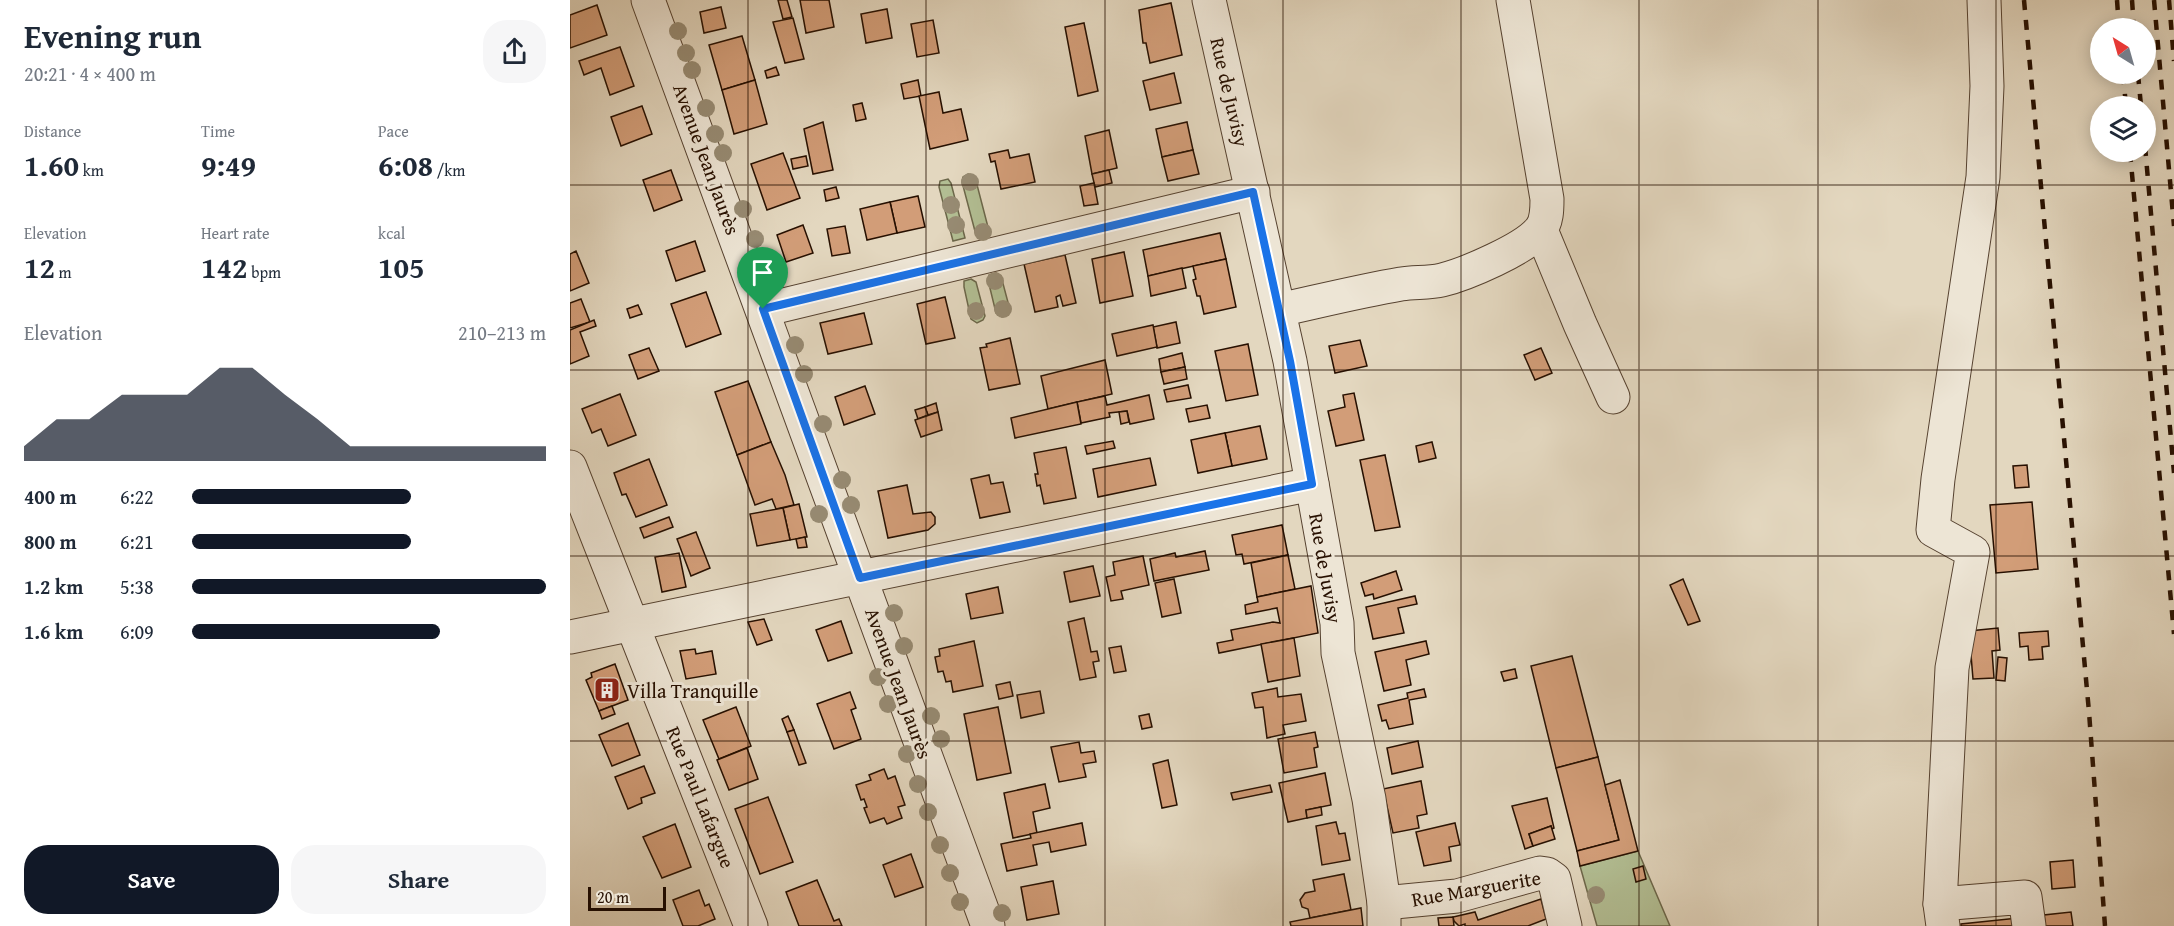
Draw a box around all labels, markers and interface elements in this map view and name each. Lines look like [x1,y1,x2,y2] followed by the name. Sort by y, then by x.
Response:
[24,12,201,60] text: Evening run
[2090,18,2156,84] north arrow
[2090,18,2156,162] map controls
[483,20,546,83] button: share
[1203,35,1257,149] street label: Rue de Juvisy
[24,59,156,88] text: 20:21 · 4 × 400 m
[666,79,748,239] street label: Avenue Jean Jaurès
[2090,96,2156,162] button: layers
[24,119,81,143] text: Distance
[201,119,235,143] text: Time
[378,119,409,143] text: Pace
[24,143,79,187] text: 1.60
[201,143,256,187] text: 9:49
[378,143,433,187] text: 6:08
[79,158,104,182] text: km
[433,158,465,182] text: /km
[24,221,87,245] text: Elevation
[201,221,270,245] text: Heart rate
[378,221,405,245] text: kcal
[24,245,55,289] text: 12
[201,245,248,289] text: 142
[378,245,425,289] text: 105
[737,247,788,309] pin
[746,256,779,289] icon: arrive
[55,260,72,284] text: m
[248,260,281,284] text: bpm
[24,318,102,347] text: Elevation
[458,318,546,347] text: 210–213 m
[24,482,77,511] text: 400 m
[120,482,154,511] text: 6:22
[1302,511,1350,625] street label: Rue de Juvisy
[24,527,77,556] text: 800 m
[120,527,154,556] text: 6:21
[24,572,83,601] text: 1.2 km
[120,572,154,601] text: 5:38
[858,603,940,763] street label: Avenue Jean Jaurès
[24,617,83,646] text: 1.6 km
[120,617,154,646] text: 6:09
[592,675,622,705] building icon: Villa Tranquille
[627,676,758,705] place label: Villa Tranquille
[659,722,743,872] street label: Rue Paul Lafargue
[24,845,279,914] button: Save
[291,845,546,914] button: Share
[1409,862,1543,914] street label: Rue Marguerite
[588,884,666,912] scale bar
[597,885,629,909] text: 20 m

